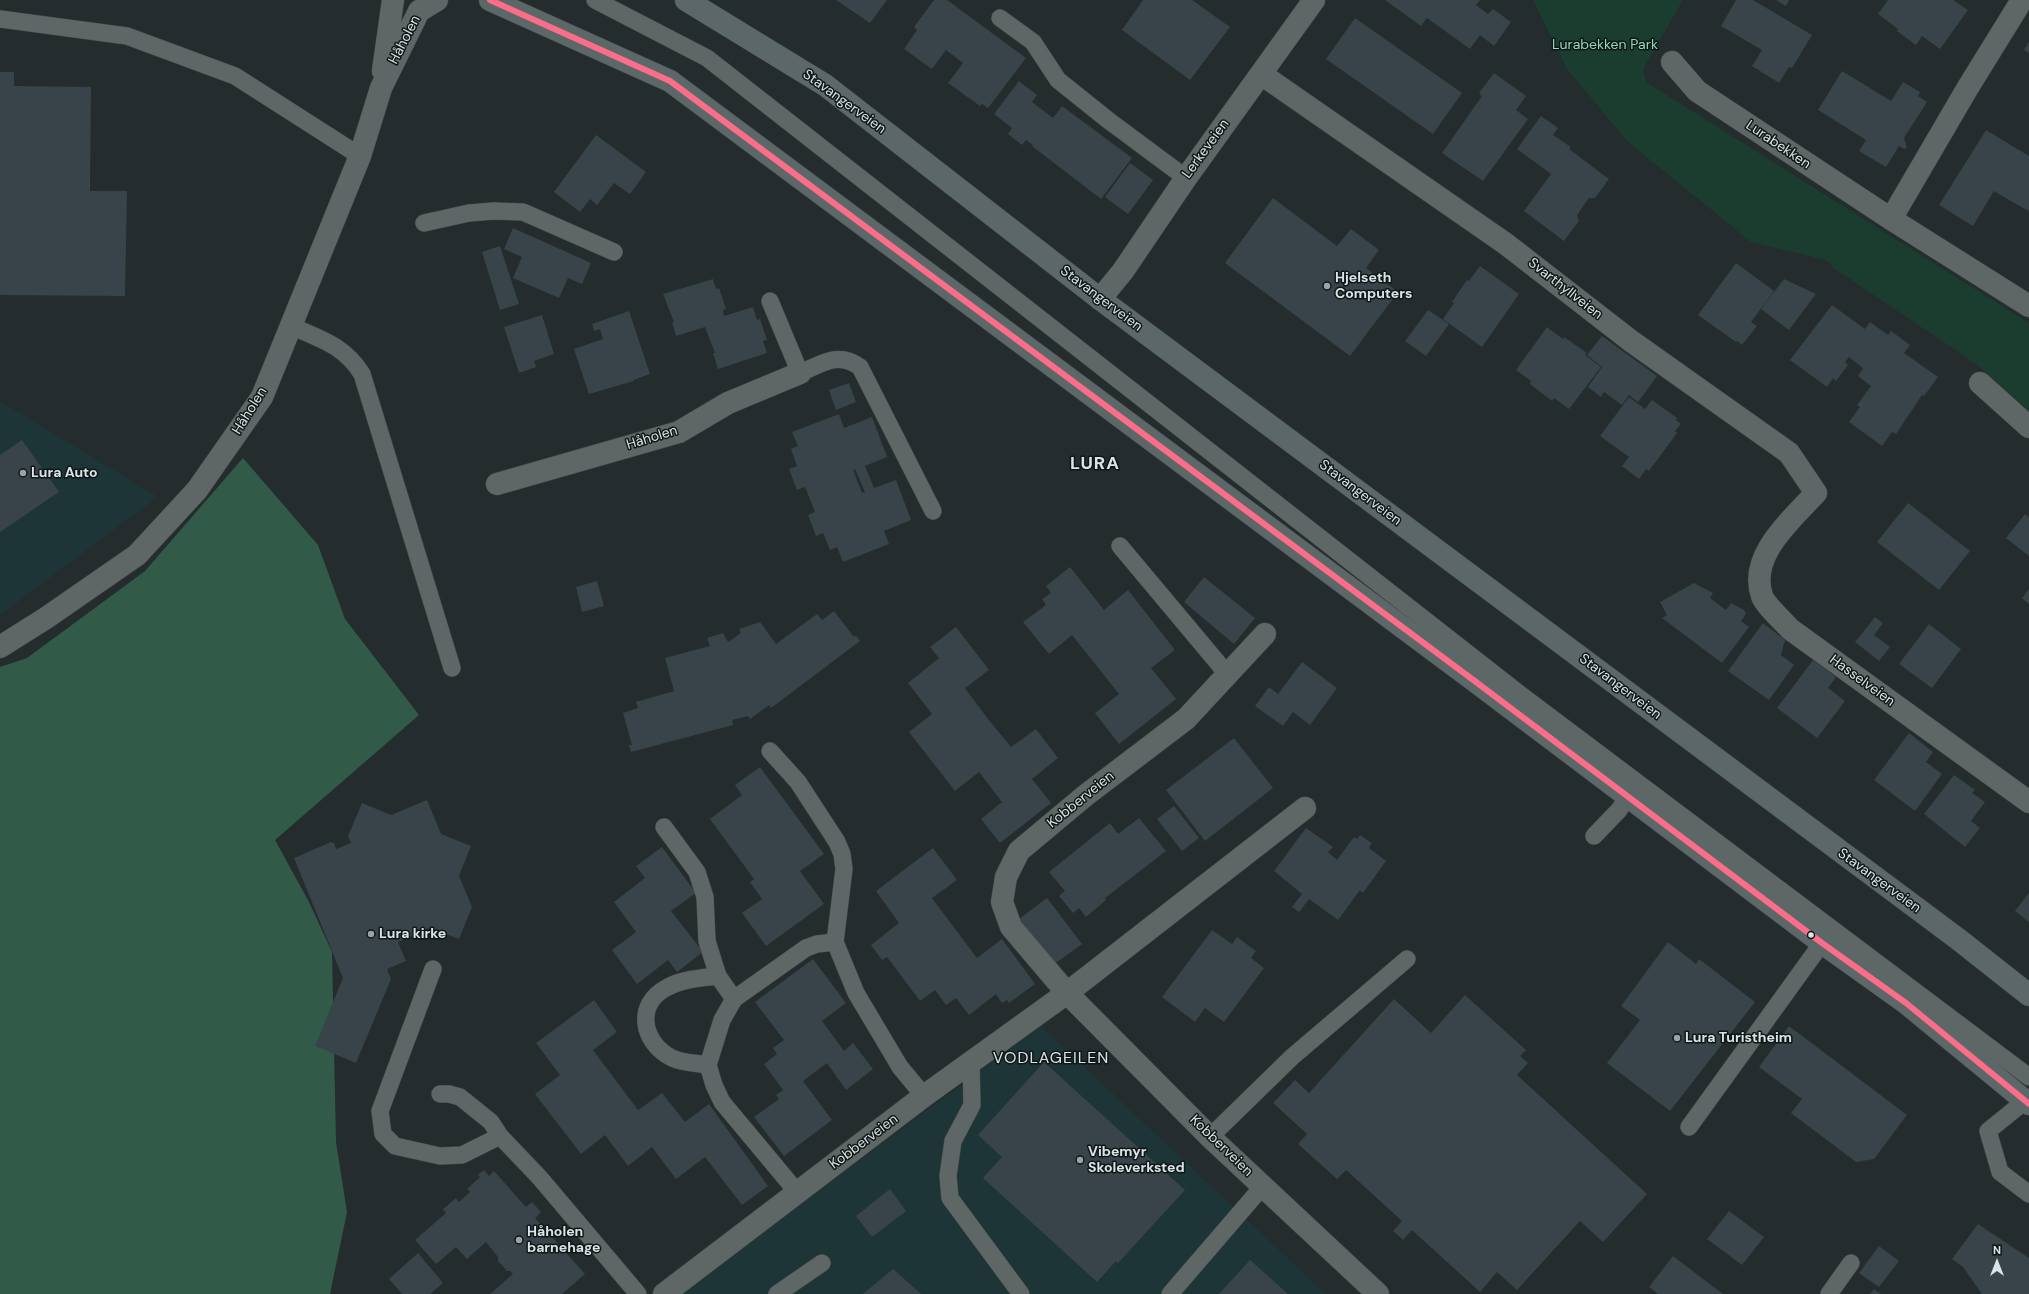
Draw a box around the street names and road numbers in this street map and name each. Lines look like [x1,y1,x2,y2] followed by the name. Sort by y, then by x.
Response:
[386,13,424,67] street label: Håholen
[799,66,889,138] street label: Stavangerveien
[1179,116,1233,182] street label: Lerkeveien
[1742,117,1814,173] street label: Lurabekken
[1525,255,1605,323] street label: Svarthyllveien
[1057,263,1145,335] street label: Stavangerveien
[229,384,271,438] street label: Håholen
[624,422,680,454] street label: Håholen
[1316,457,1404,529] street label: Stavangerveien
[1576,651,1664,723] street label: Stavangerveien
[1826,652,1898,710] street label: Hasselveien
[1044,768,1118,832] street label: Kobberveien
[1834,845,1924,917] street label: Stavangerveien
[827,1111,901,1173] street label: Kobberveien
[1186,1112,1256,1180] street label: Kobberveien

